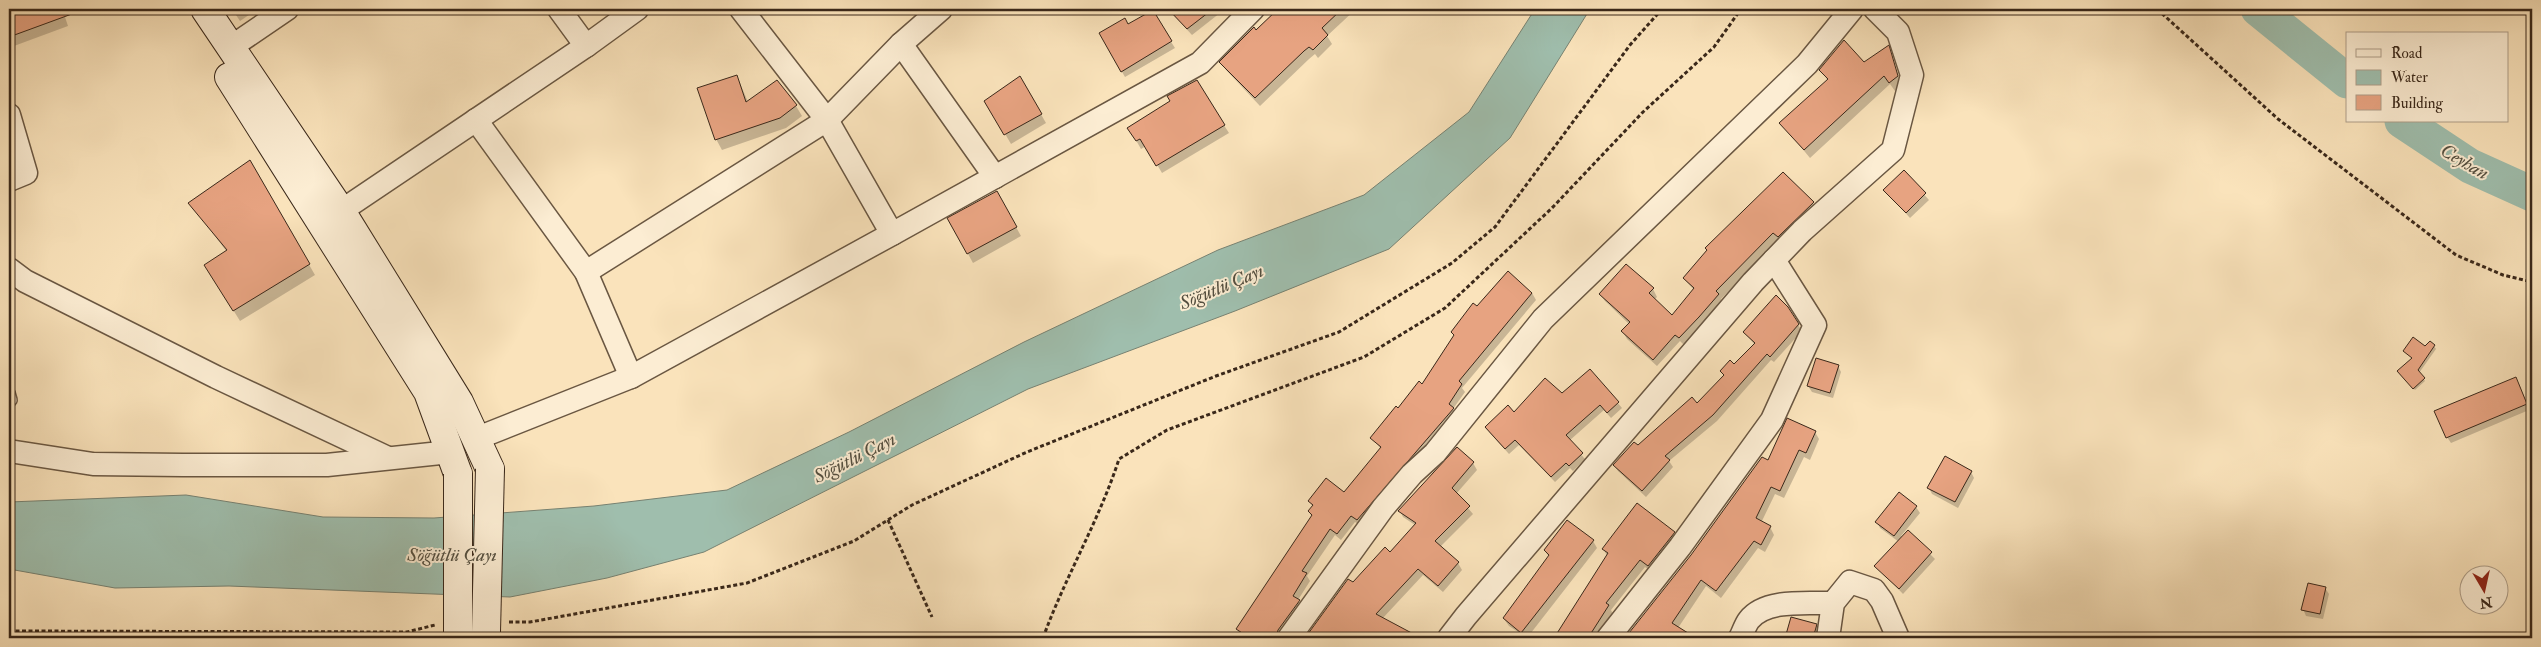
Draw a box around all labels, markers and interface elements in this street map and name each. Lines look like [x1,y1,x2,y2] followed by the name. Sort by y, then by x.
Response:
[2346,32,2508,122] legend
[2391,44,2423,63] text: Road
[2390,68,2428,87] text: Water
[2391,94,2443,113] text: Building
[2436,138,2493,185] water label: Ceyhan
[1175,258,1267,316] water label: Söğütlü Çayı
[808,427,900,489] water label: Söğütlü Çayı
[406,543,497,567] water label: Söğütlü Çayı
[2458,564,2508,614] north arrow
[2478,593,2494,612] text: N

